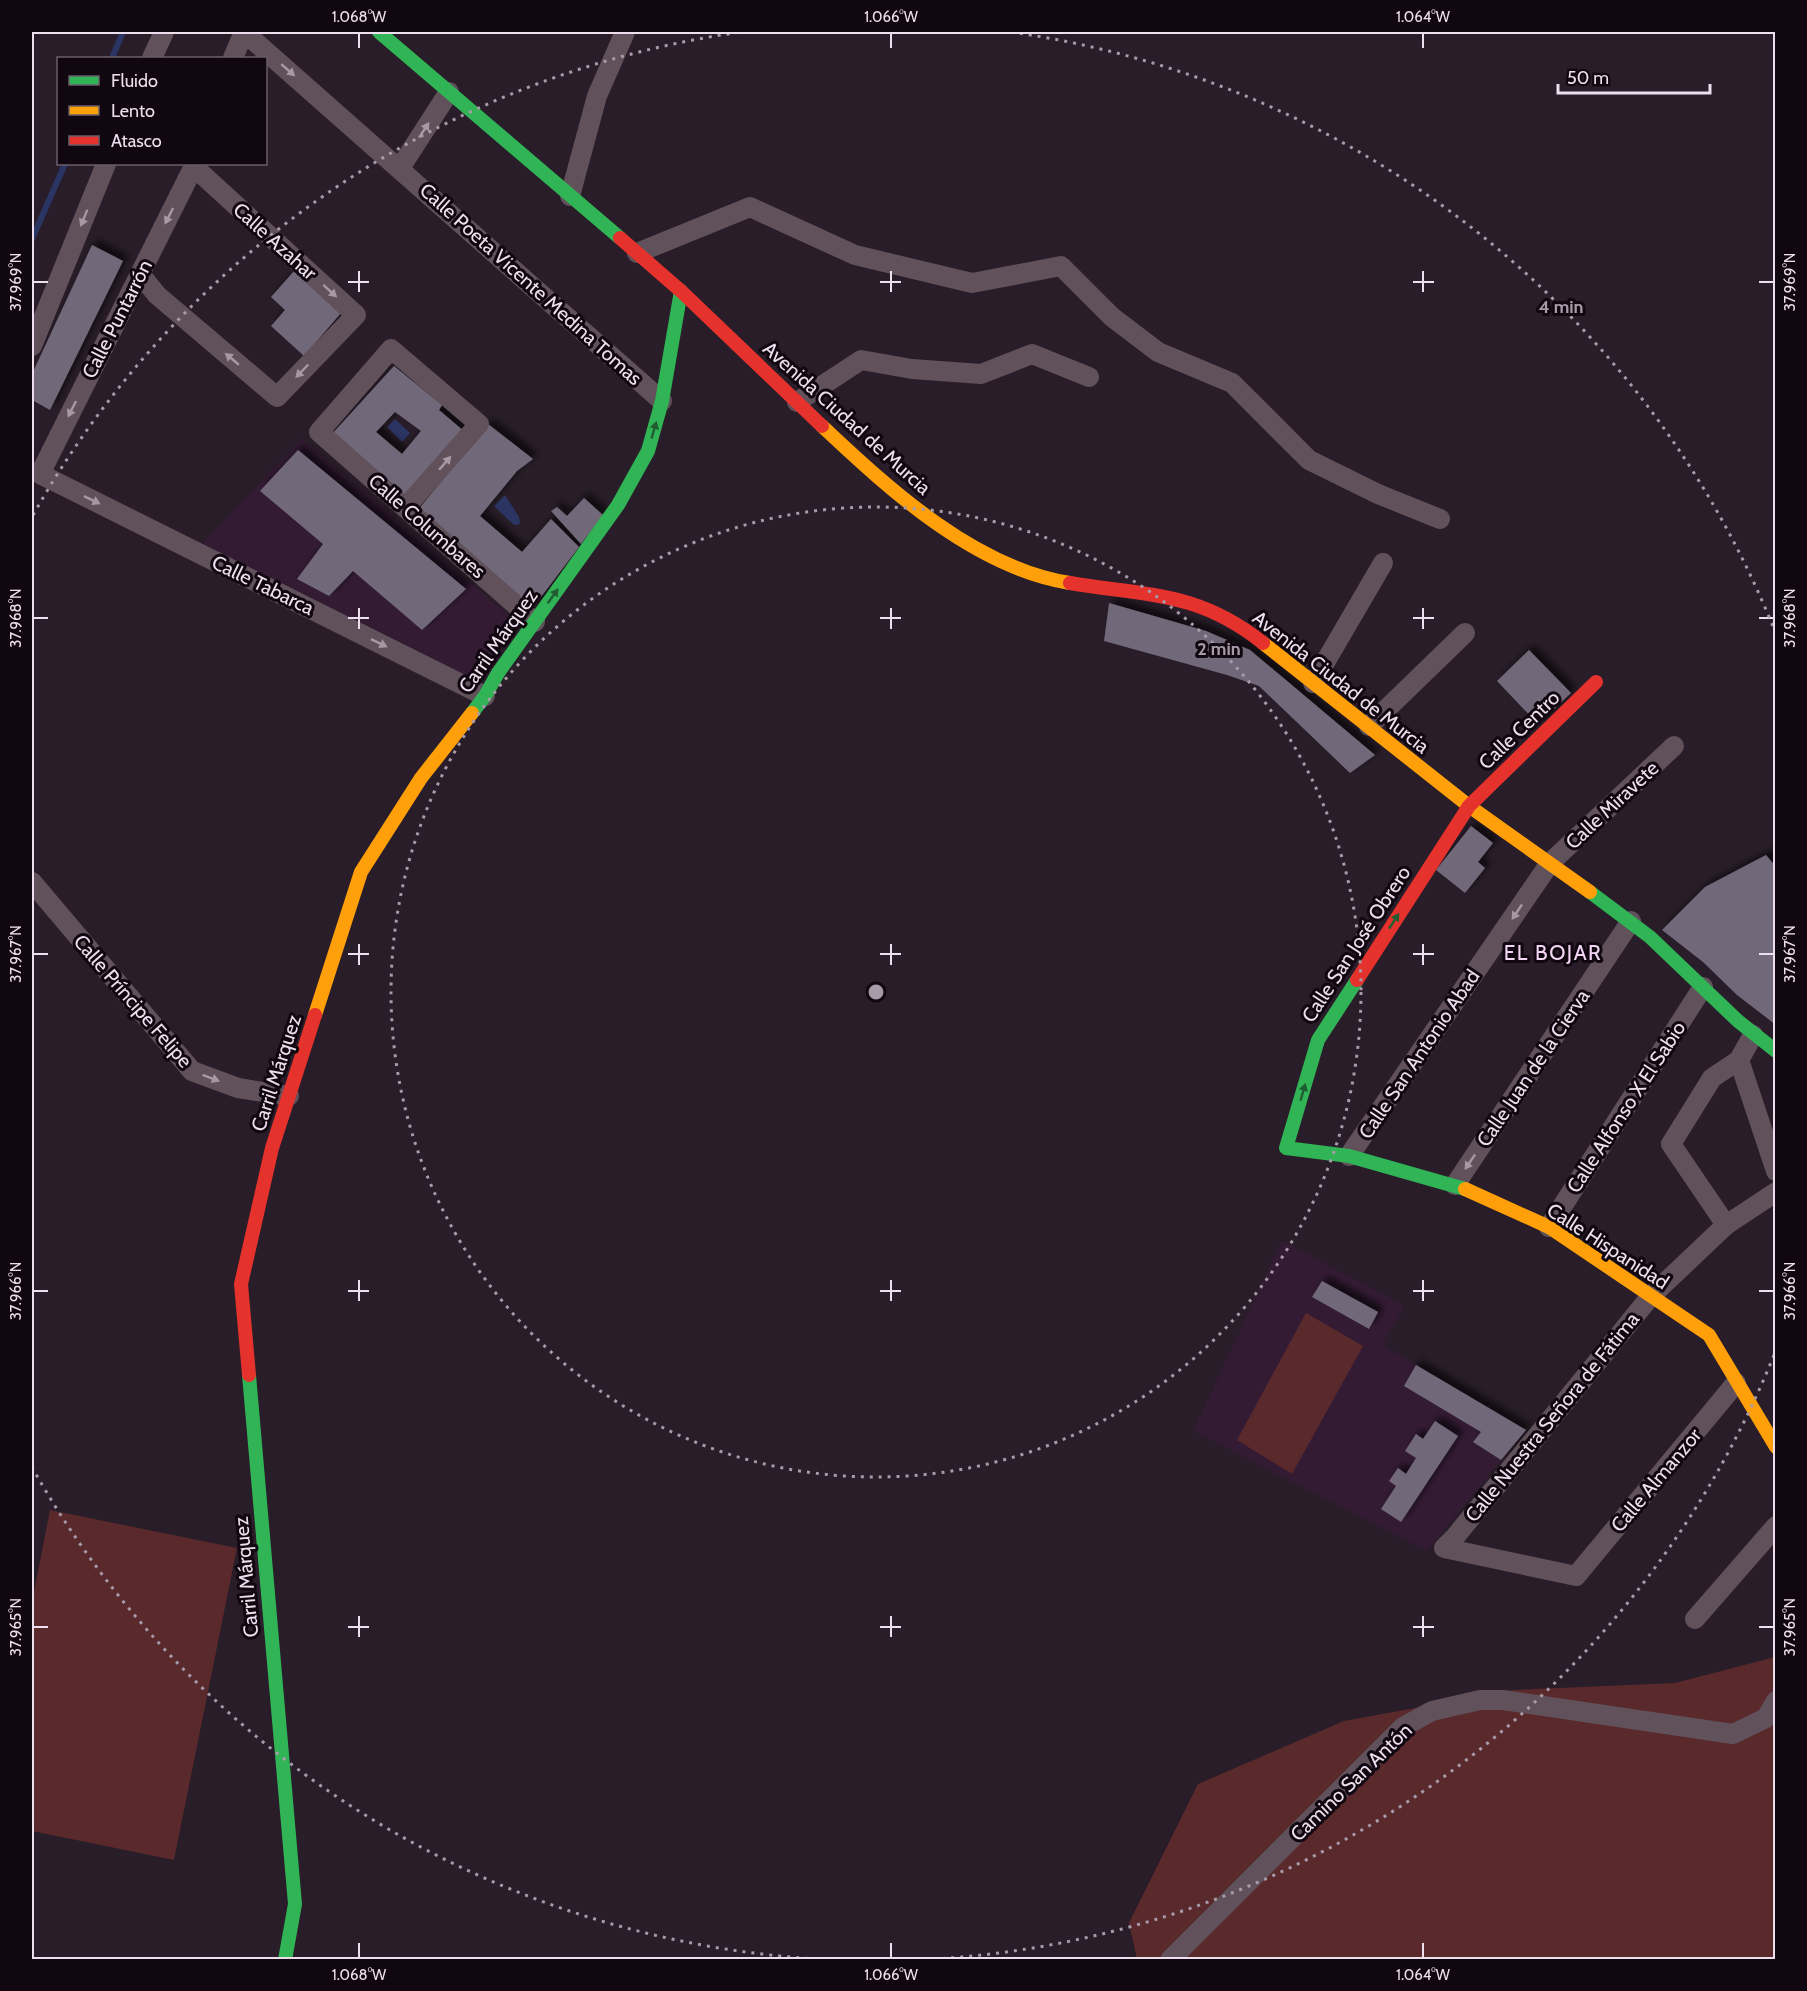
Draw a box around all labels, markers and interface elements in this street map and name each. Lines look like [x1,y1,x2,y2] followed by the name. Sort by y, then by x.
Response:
[332,8,387,26] text: 1.068°W
[864,8,919,26] text: 1.066°W
[1396,8,1451,26] text: 1.064°W
[57,57,267,165] legend
[1558,57,1710,95] scale bar
[280,63,295,76] one-way arrow
[1567,67,1609,89] text: 50 m
[111,70,158,92] text: Fluido
[111,100,155,122] text: Lento
[419,121,430,138] one-way arrow
[111,130,162,152] text: Atasco
[415,178,647,390] street label: Calle Poeta Vicente Medina Tomas
[228,197,322,285] street label: Calle Azahar
[165,207,175,225] one-way arrow
[79,209,89,227] one-way arrow
[7,253,25,311] text: 37.969°N
[1781,253,1799,311] text: 37.969°N
[77,256,157,382] street label: Calle Puntarrón
[323,284,338,298] one-way arrow
[1538,296,1584,318] text: 4 min
[758,336,936,500] street label: Avenida Ciudad de Murcia
[224,353,240,366] one-way arrow
[295,364,309,379] one-way arrow
[68,400,78,418] one-way arrow
[650,421,659,439] one-way arrow
[438,456,451,471] one-way arrow
[364,469,490,583] street label: Calle Columbares
[83,495,101,505] one-way arrow
[208,550,318,620] street label: Calle Tabarca
[453,585,543,697] street label: Carril Márquez
[7,588,25,648] text: 37.968°N
[547,588,559,604] one-way arrow
[1781,588,1799,648] text: 37.968°N
[1248,606,1434,759] street label: Avenida Ciudad de Murcia
[1197,638,1241,660] text: 2 min
[371,639,388,648] one-way arrow
[1474,686,1564,774] street label: Calle Centro
[1560,756,1664,854] street label: Calle Miravete
[1296,861,1416,1027] street label: Calle San José Obrero
[1511,903,1523,919] one-way arrow
[1389,913,1400,930] one-way arrow
[7,925,25,983] text: 37.967°N
[1781,925,1799,983] text: 37.967°N
[69,930,197,1072] street label: Calle Príncipe Felipe
[1504,940,1602,965] district label: EL BOJAR
[1353,965,1485,1143] street label: Calle San Antonio Abad
[866,982,886,1002] centre of rings
[1472,985,1595,1151] street label: Calle Juan de la Cierva
[246,1012,306,1134] street label: Carril Márquez
[1562,1017,1690,1197] street label: Calle Alfonso X El Sabio
[202,1074,220,1083] one-way arrow
[1299,1083,1308,1101] one-way arrow
[1464,1153,1476,1169] one-way arrow
[1543,1198,1673,1294] street label: Calle Hispanidad
[7,1262,25,1320] text: 37.966°N
[1781,1262,1799,1320] text: 37.966°N
[1460,1307,1644,1527] street label: Calle Nuestra Señora de Fátima
[1606,1423,1707,1537] street label: Calle Almanzor
[229,1516,263,1638] street label: Carril Márquez
[7,1598,25,1656] text: 37.965°N
[1781,1598,1799,1656] text: 37.965°N
[1285,1718,1417,1846] street label: Camino San Antón
[332,1966,387,1984] text: 1.068°W
[864,1966,919,1984] text: 1.066°W
[1396,1966,1451,1984] text: 1.064°W

